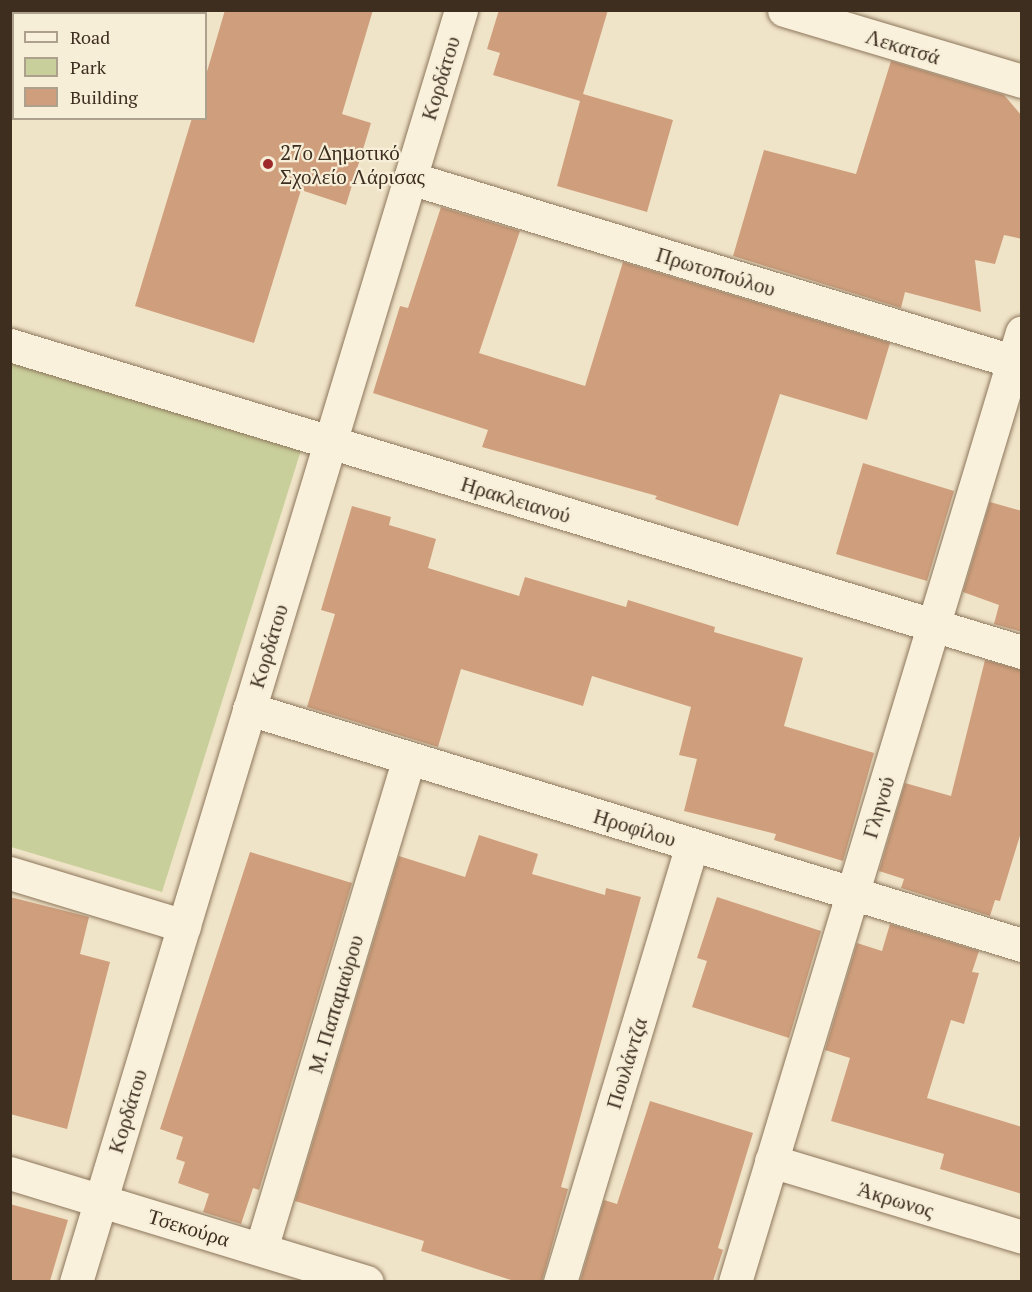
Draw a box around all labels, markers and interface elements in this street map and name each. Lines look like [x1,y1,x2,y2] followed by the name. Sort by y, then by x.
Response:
[12,12,207,120] legend
[863,23,943,69] street label: Λεκατσά
[70,25,110,49] text: Road
[415,33,465,123] street label: Κορδάτου
[70,55,106,79] text: Park
[70,85,138,109] text: Building
[280,139,425,189] place label: 27ο Δημοτικό Σχολείο Λάρισας
[261,157,275,171] marker: 27ο Δημοτικό Σχολείο Λάρισας
[653,241,779,301] street label: Πρωτοπούλου
[458,470,574,528] street label: Ηρακλειανού
[243,601,293,691] street label: Κορδάτου
[857,773,899,841] street label: Γληνού
[591,803,679,851] street label: Ηροφίλου
[302,931,368,1077] street label: Μ. Παπαμαύρου
[600,1014,652,1112] street label: Πουλάντζα
[102,1066,152,1156] street label: Κορδάτου
[855,1175,937,1223] street label: Άκρωνος
[145,1203,233,1251] street label: Τσεκούρα

